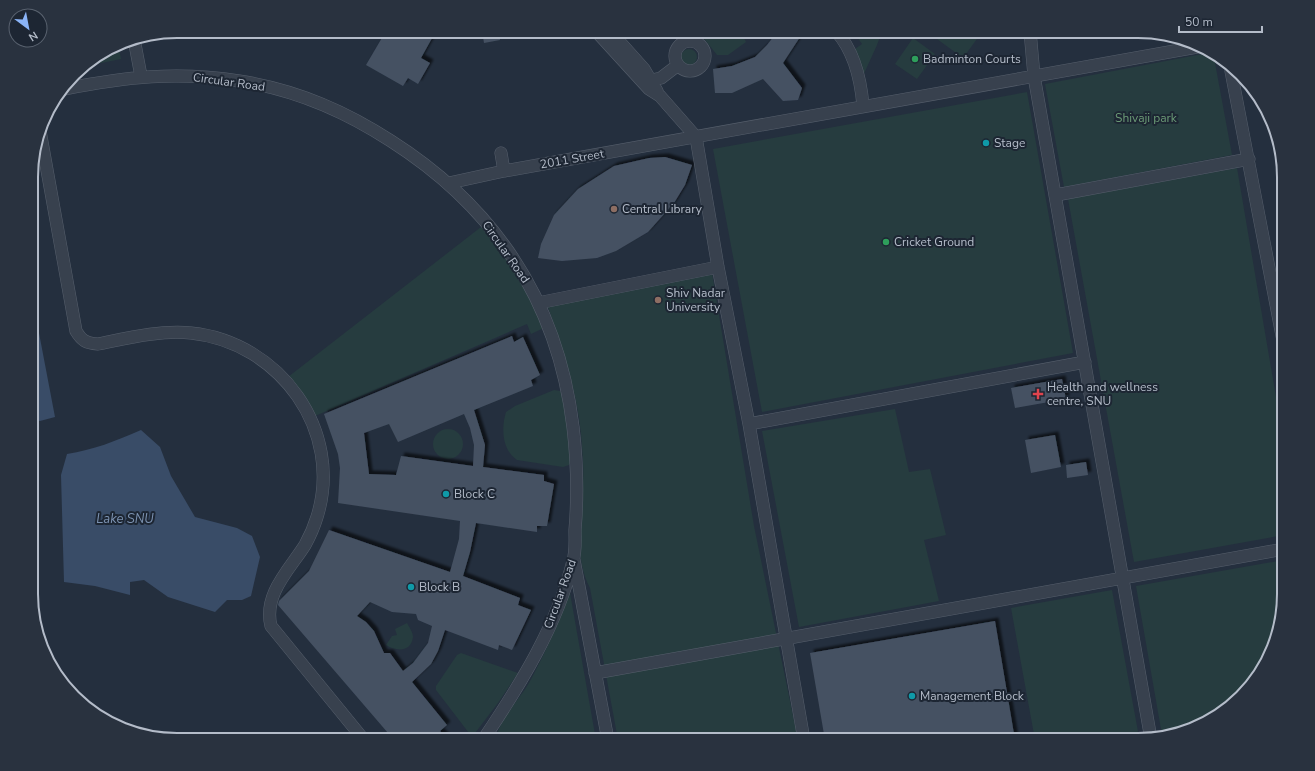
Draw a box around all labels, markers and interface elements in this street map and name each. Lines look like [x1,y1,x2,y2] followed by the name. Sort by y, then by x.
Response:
[8,8,48,48] north arrow
[1179,8,1262,34] scale bar
[1185,14,1213,30] text: 50 m
[26,28,41,45] text: N
[923,51,1021,67] place label: Badminton Courts
[910,54,920,64] marker: Badminton Courts
[192,69,266,95] street label: Circular Road
[1115,110,1178,126] park label: Shivaji park
[994,135,1025,151] place label: Stage
[981,138,991,148] marker: Stage
[539,145,606,172] street label: 2011 Street
[622,201,703,217] place label: Central Library
[609,204,619,214] marker: Central Library
[479,218,533,286] street label: Circular Road
[894,234,974,250] place label: Cricket Ground
[881,237,891,247] marker: Cricket Ground
[666,285,726,315] place label: Shiv Nadar University
[653,295,663,305] marker: Shiv Nadar University
[1047,379,1158,409] place label: Health and wellness centre, SNU
[1032,388,1044,400] marker: Health and wellness centre, SNU
[454,486,495,502] place label: Block C
[441,489,451,499] marker: Block C
[96,510,154,528] water label: Lake SNU
[540,557,580,631] street label: Circular Road
[419,579,460,595] place label: Block B
[406,582,416,592] marker: Block B
[920,688,1025,704] place label: Management Block
[907,691,917,701] marker: Management Block

